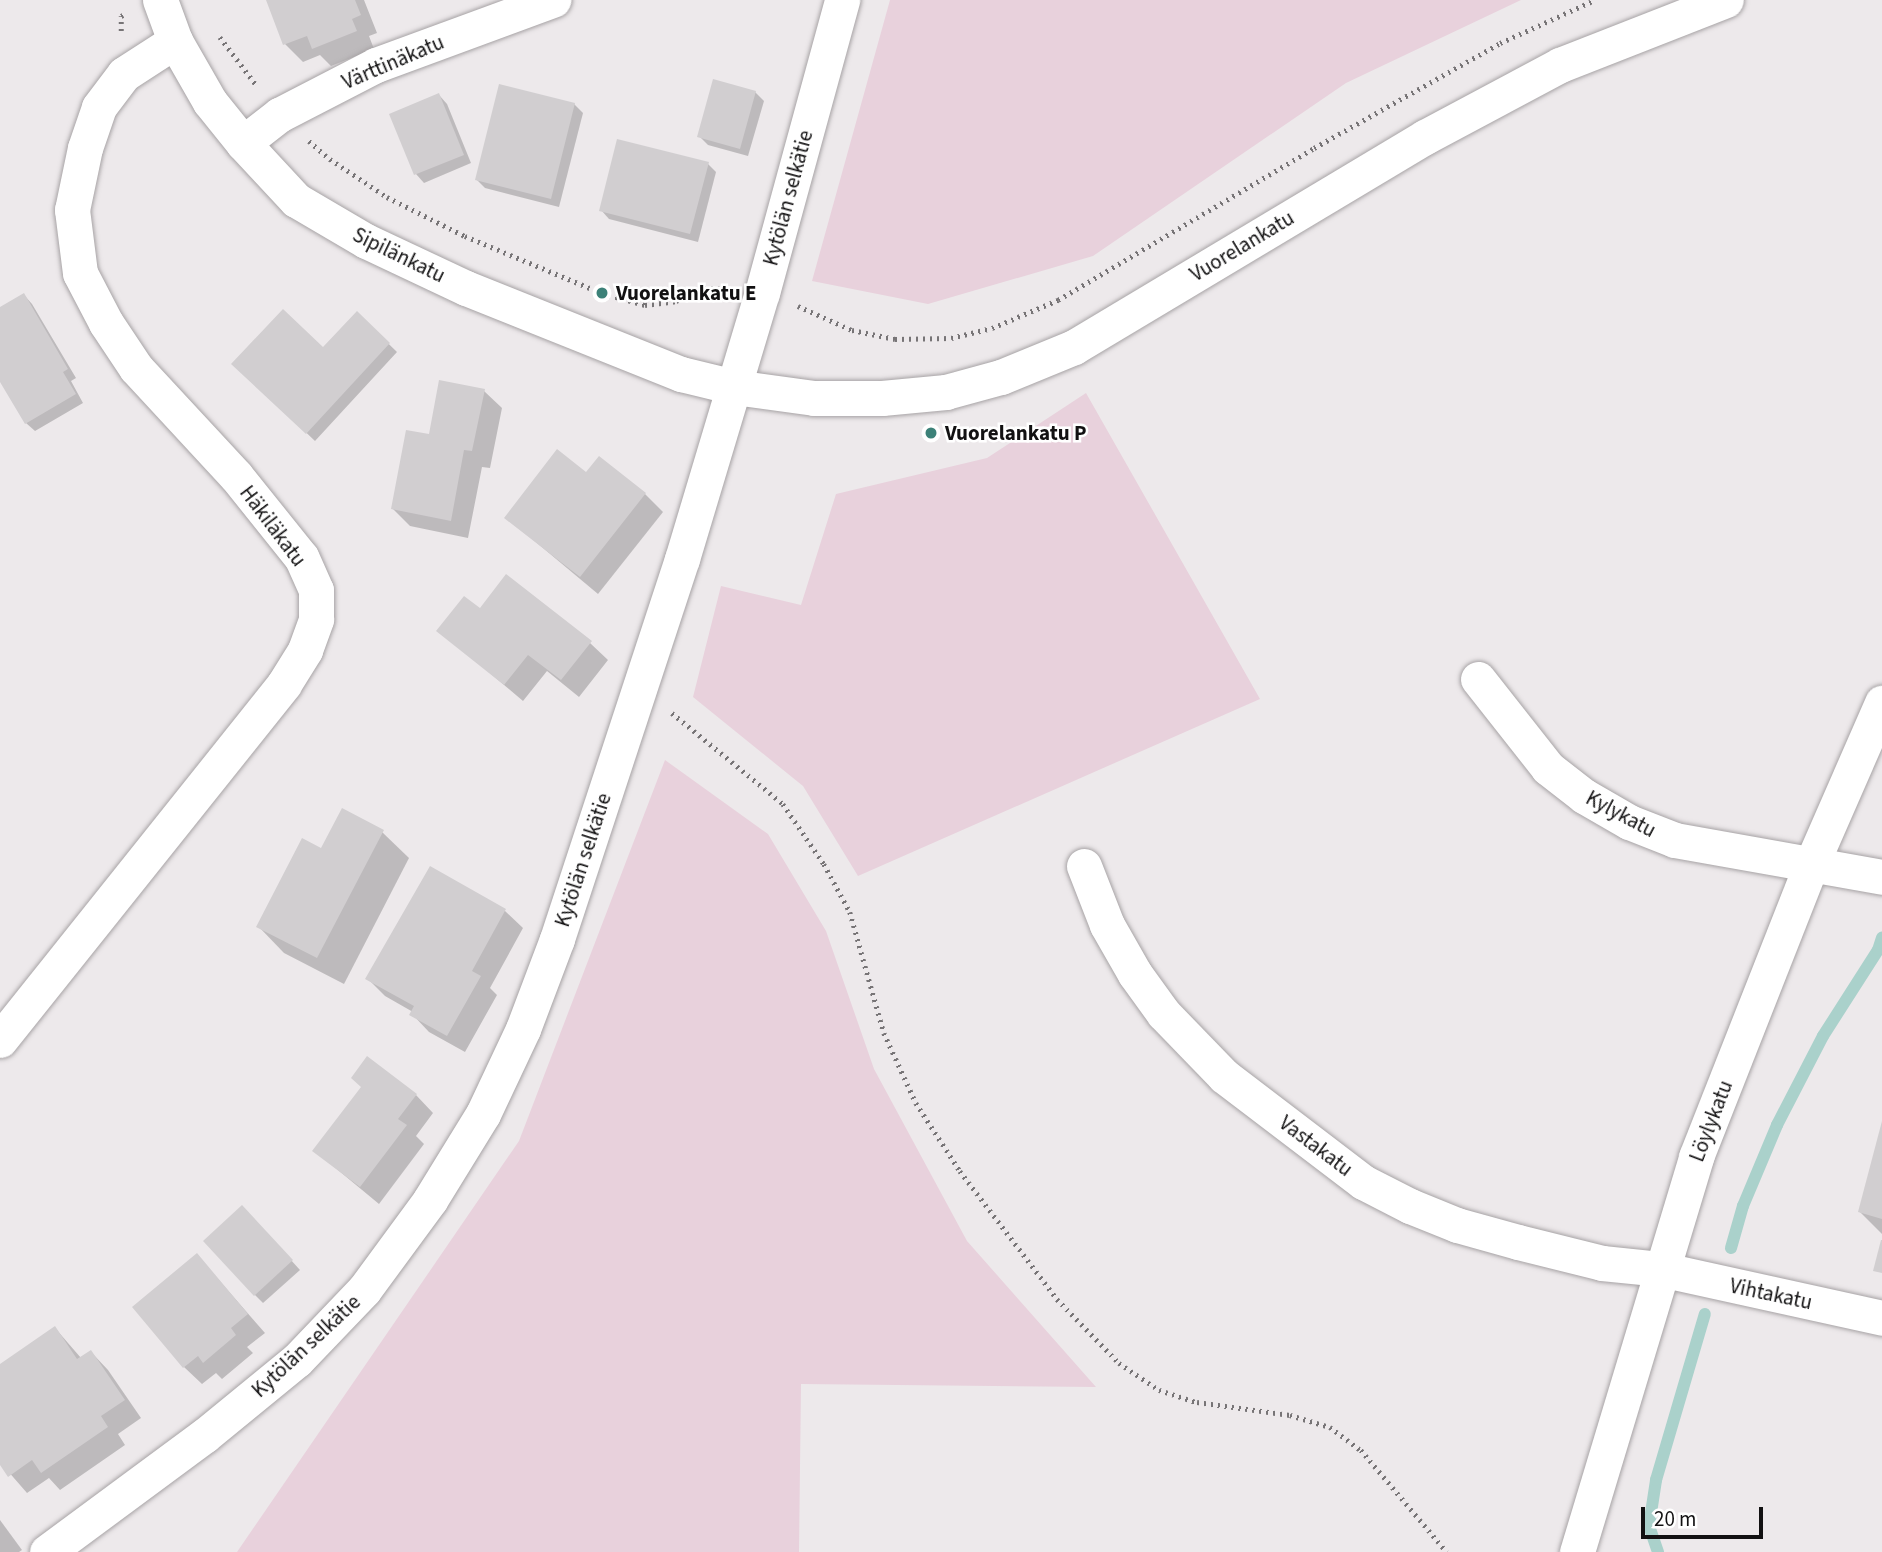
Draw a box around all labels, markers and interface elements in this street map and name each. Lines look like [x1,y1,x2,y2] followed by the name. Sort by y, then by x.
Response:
[338,29,448,95] street label: Värttinäkatu
[758,128,818,268] street label: Kytölän selkätie
[1185,205,1299,287] street label: Vuorelankatu
[349,222,449,288] street label: Sipilänkatu
[616,280,756,306] place label: Vuorelankatu E
[594,285,610,301] marker: Vuorelankatu E
[945,420,1086,446] place label: Vuorelankatu P
[923,425,939,441] marker: Vuorelankatu P
[234,481,312,571] street label: Häkiläkatu
[1582,785,1660,843] street label: Kylykatu
[550,790,616,930] street label: Kytölän selkätie
[1684,1077,1738,1165] street label: Löylykatu
[1274,1110,1358,1182] street label: Vastakatu
[1727,1273,1815,1315] street label: Vihtakatu
[247,1289,365,1403] street label: Kytölän selkätie
[1644,1492,1766,1536] scale bar
[1654,1504,1696,1534] text: 20 m

